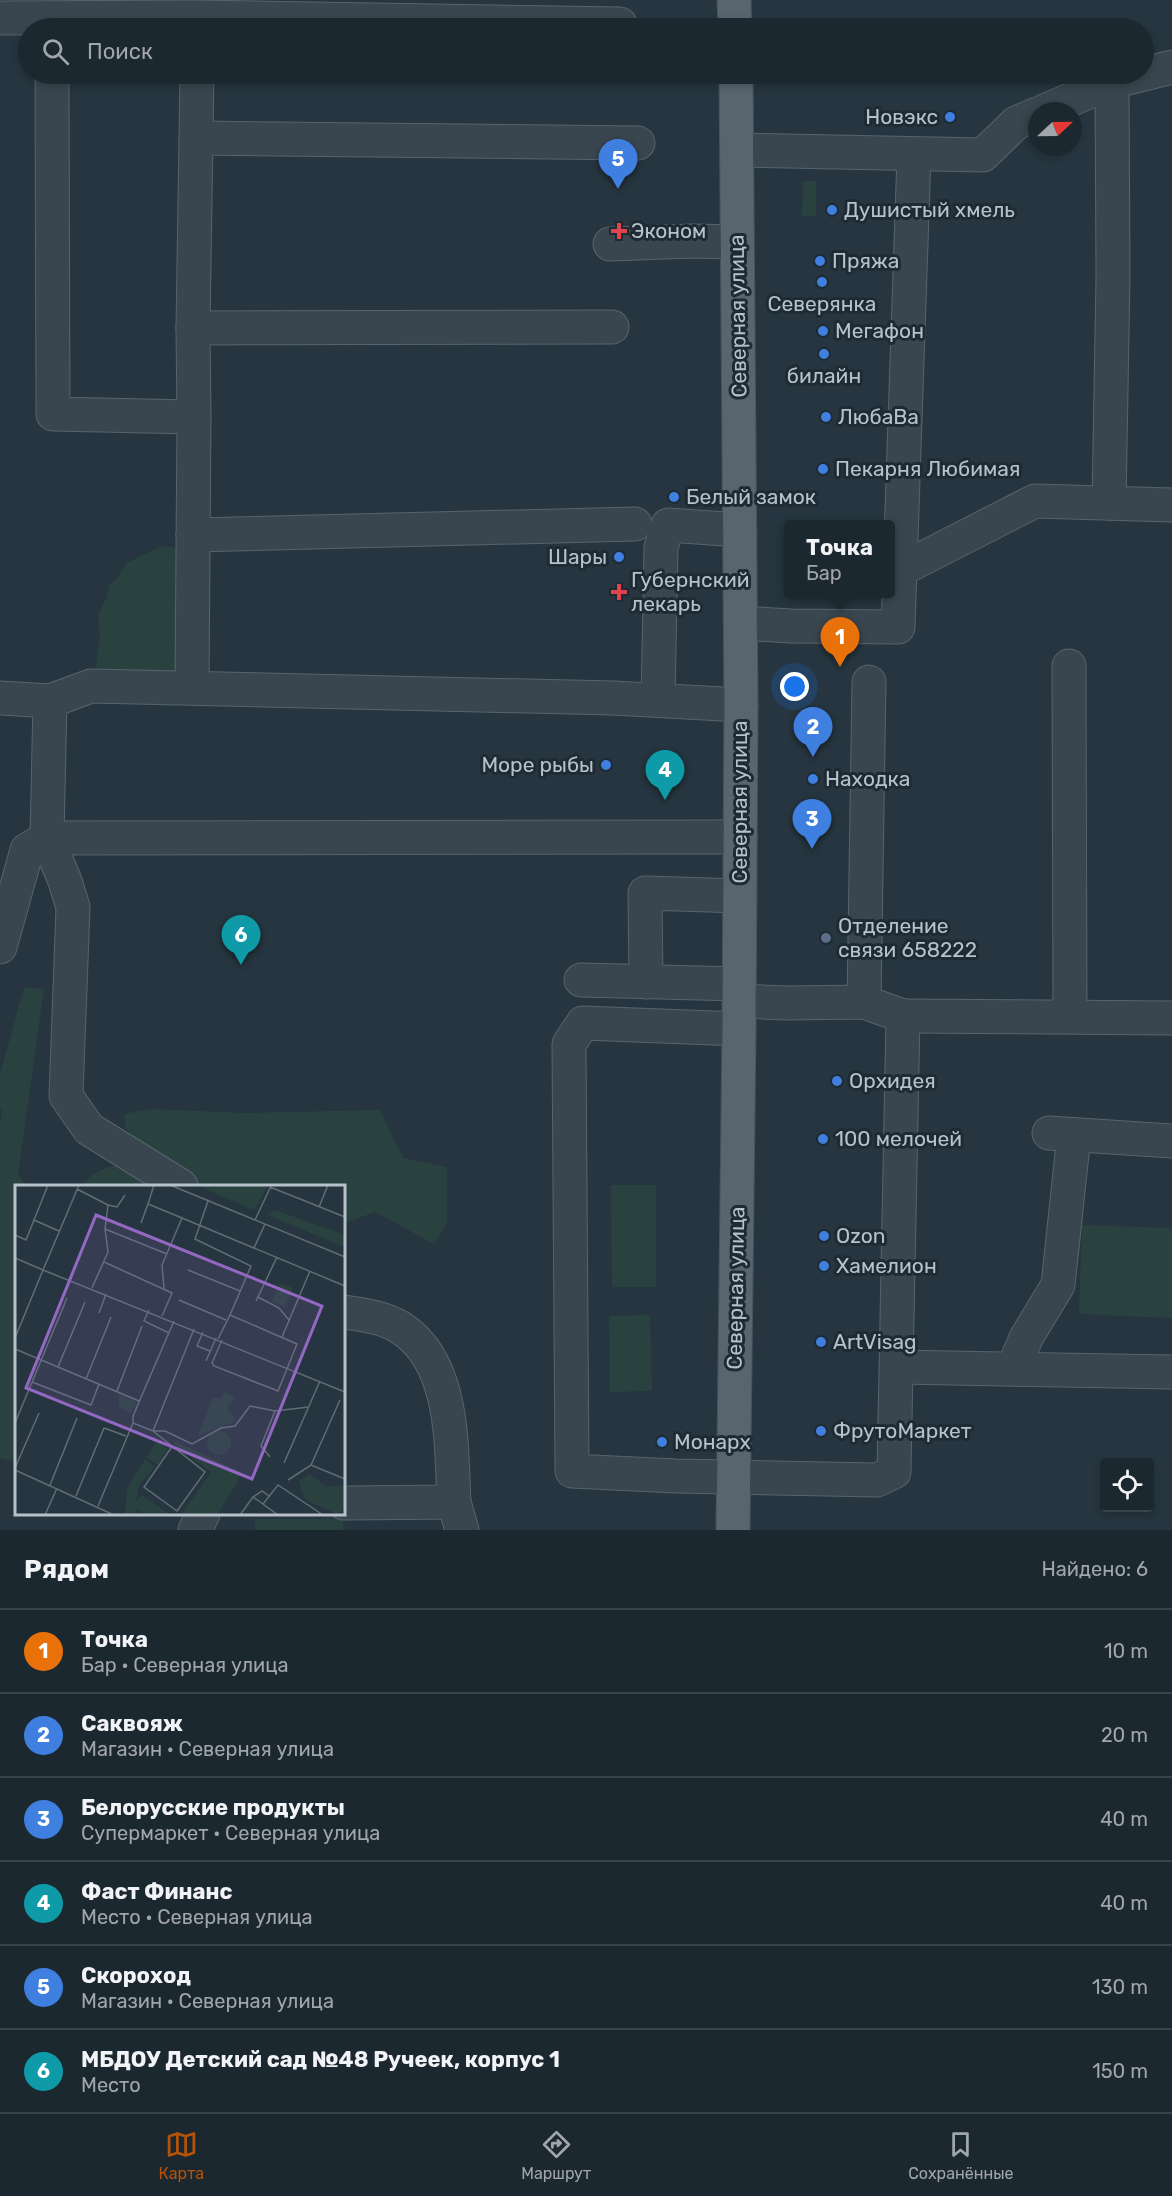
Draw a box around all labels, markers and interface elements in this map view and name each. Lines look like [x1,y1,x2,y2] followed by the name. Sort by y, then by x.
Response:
[18,18,1154,84] search box
[39,35,72,68] icon: search
[87,38,153,65] text: Поиск
[1028,102,1082,156] north arrow
[865,104,938,129] place label: Новэкс
[943,110,957,124] marker: Новэкс
[598,140,638,189] pin: 5
[844,197,1015,222] place label: Душистый хмель
[825,203,839,217] marker: Душистый хмель
[631,218,706,243] place label: Эконом
[612,224,626,238] marker: Эконом
[724,234,751,398] street label: Северная улица
[832,248,899,273] place label: Пряжа
[813,254,827,268] marker: Пряжа
[815,275,829,289] marker: Северянка
[768,291,876,316] place label: Северянка
[835,318,924,343] place label: Мегафон
[816,324,830,338] marker: Мегафон
[817,347,831,361] marker: билайн
[787,363,861,388] place label: билайн
[838,404,919,429] place label: ЛюбаВа
[819,410,833,424] marker: ЛюбаВа
[835,456,1020,481] place label: Пекарня Любимая
[816,462,830,476] marker: Пекарня Любимая
[686,484,816,509] place label: Белый замок
[667,490,681,504] marker: Белый замок
[784,520,895,598] popup
[806,534,873,561] text: Точка
[548,544,607,569] place label: Шары
[612,550,626,564] marker: Шары
[806,561,842,585] text: Бар
[631,567,750,616] place label: Губернский лекарь
[612,585,626,599] marker: Губернский лекарь
[820,618,860,667] pin: 1
[780,672,809,701] your location
[794,708,832,757] pin: 2
[727,720,752,884] street label: Северная улица
[646,750,684,800] pin: 4
[481,752,594,777] place label: Море рыбы
[599,758,613,772] marker: Море рыбы
[825,766,910,791] place label: Находка
[806,772,820,786] marker: Находка
[792,800,832,849] pin: 3
[838,913,977,962] place label: Отделение связи 658222
[222,916,260,965] pin: 6
[819,931,833,945] marker: Отделение связи 658222
[849,1068,936,1093] place label: Орхидея
[830,1074,844,1088] marker: Орхидея
[835,1126,962,1151] place label: 100 мелочей
[816,1132,830,1146] marker: 100 мелочей
[15,1185,345,1515] inset map
[722,1206,749,1370] street label: Северная улица
[836,1223,886,1248] place label: Ozon
[817,1229,831,1243] marker: Ozon
[836,1253,937,1278] place label: Хамелион
[817,1259,831,1273] marker: Хамелион
[833,1329,917,1354] place label: ArtVisag
[814,1335,828,1349] marker: ArtVisag
[833,1418,972,1443] place label: ФрутоМаркет
[814,1424,828,1438] marker: ФрутоМаркет
[674,1429,751,1454] place label: Монарх
[655,1435,669,1449] marker: Монарх
[1100,1458,1154,1512] map controls
[1100,1458,1154,1512] button: locate
[24,1554,109,1585] text: Рядом
[1042,1557,1148,1581] text: Найдено: 6
[81,1626,148,1653] text: Точка
[39,1639,48,1663] text: 1
[1104,1639,1148,1663] text: 10 m
[81,1653,289,1677] text: Бар · Северная улица
[81,1710,183,1737] text: Саквояж
[37,1723,50,1747] text: 2
[1101,1723,1148,1747] text: 20 m
[81,1737,334,1761] text: Магазин · Северная улица
[81,1794,345,1821] text: Белорусские продукты
[37,1807,50,1831] text: 3
[1100,1807,1148,1831] text: 40 m
[81,1821,380,1845] text: Супермаркет · Северная улица
[81,1878,233,1905] text: Фаст Финанс
[37,1891,50,1915] text: 4
[1100,1891,1148,1915] text: 40 m
[81,1905,313,1929] text: Место · Северная улица
[81,1962,191,1989] text: Скороход
[37,1975,50,1999] text: 5
[1092,1975,1148,1999] text: 130 m
[81,1989,334,2013] text: Магазин · Северная улица
[81,2046,560,2073] text: МБДОУ Детский сад №48 Ручеек, корпус 1
[37,2059,50,2083] text: 6
[1092,2059,1148,2083] text: 150 m
[81,2073,141,2097] text: Место
[159,2128,204,2183] tab: Карта
[521,2128,591,2183] tab: Маршрут
[908,2128,1013,2183] tab: Сохранённые

